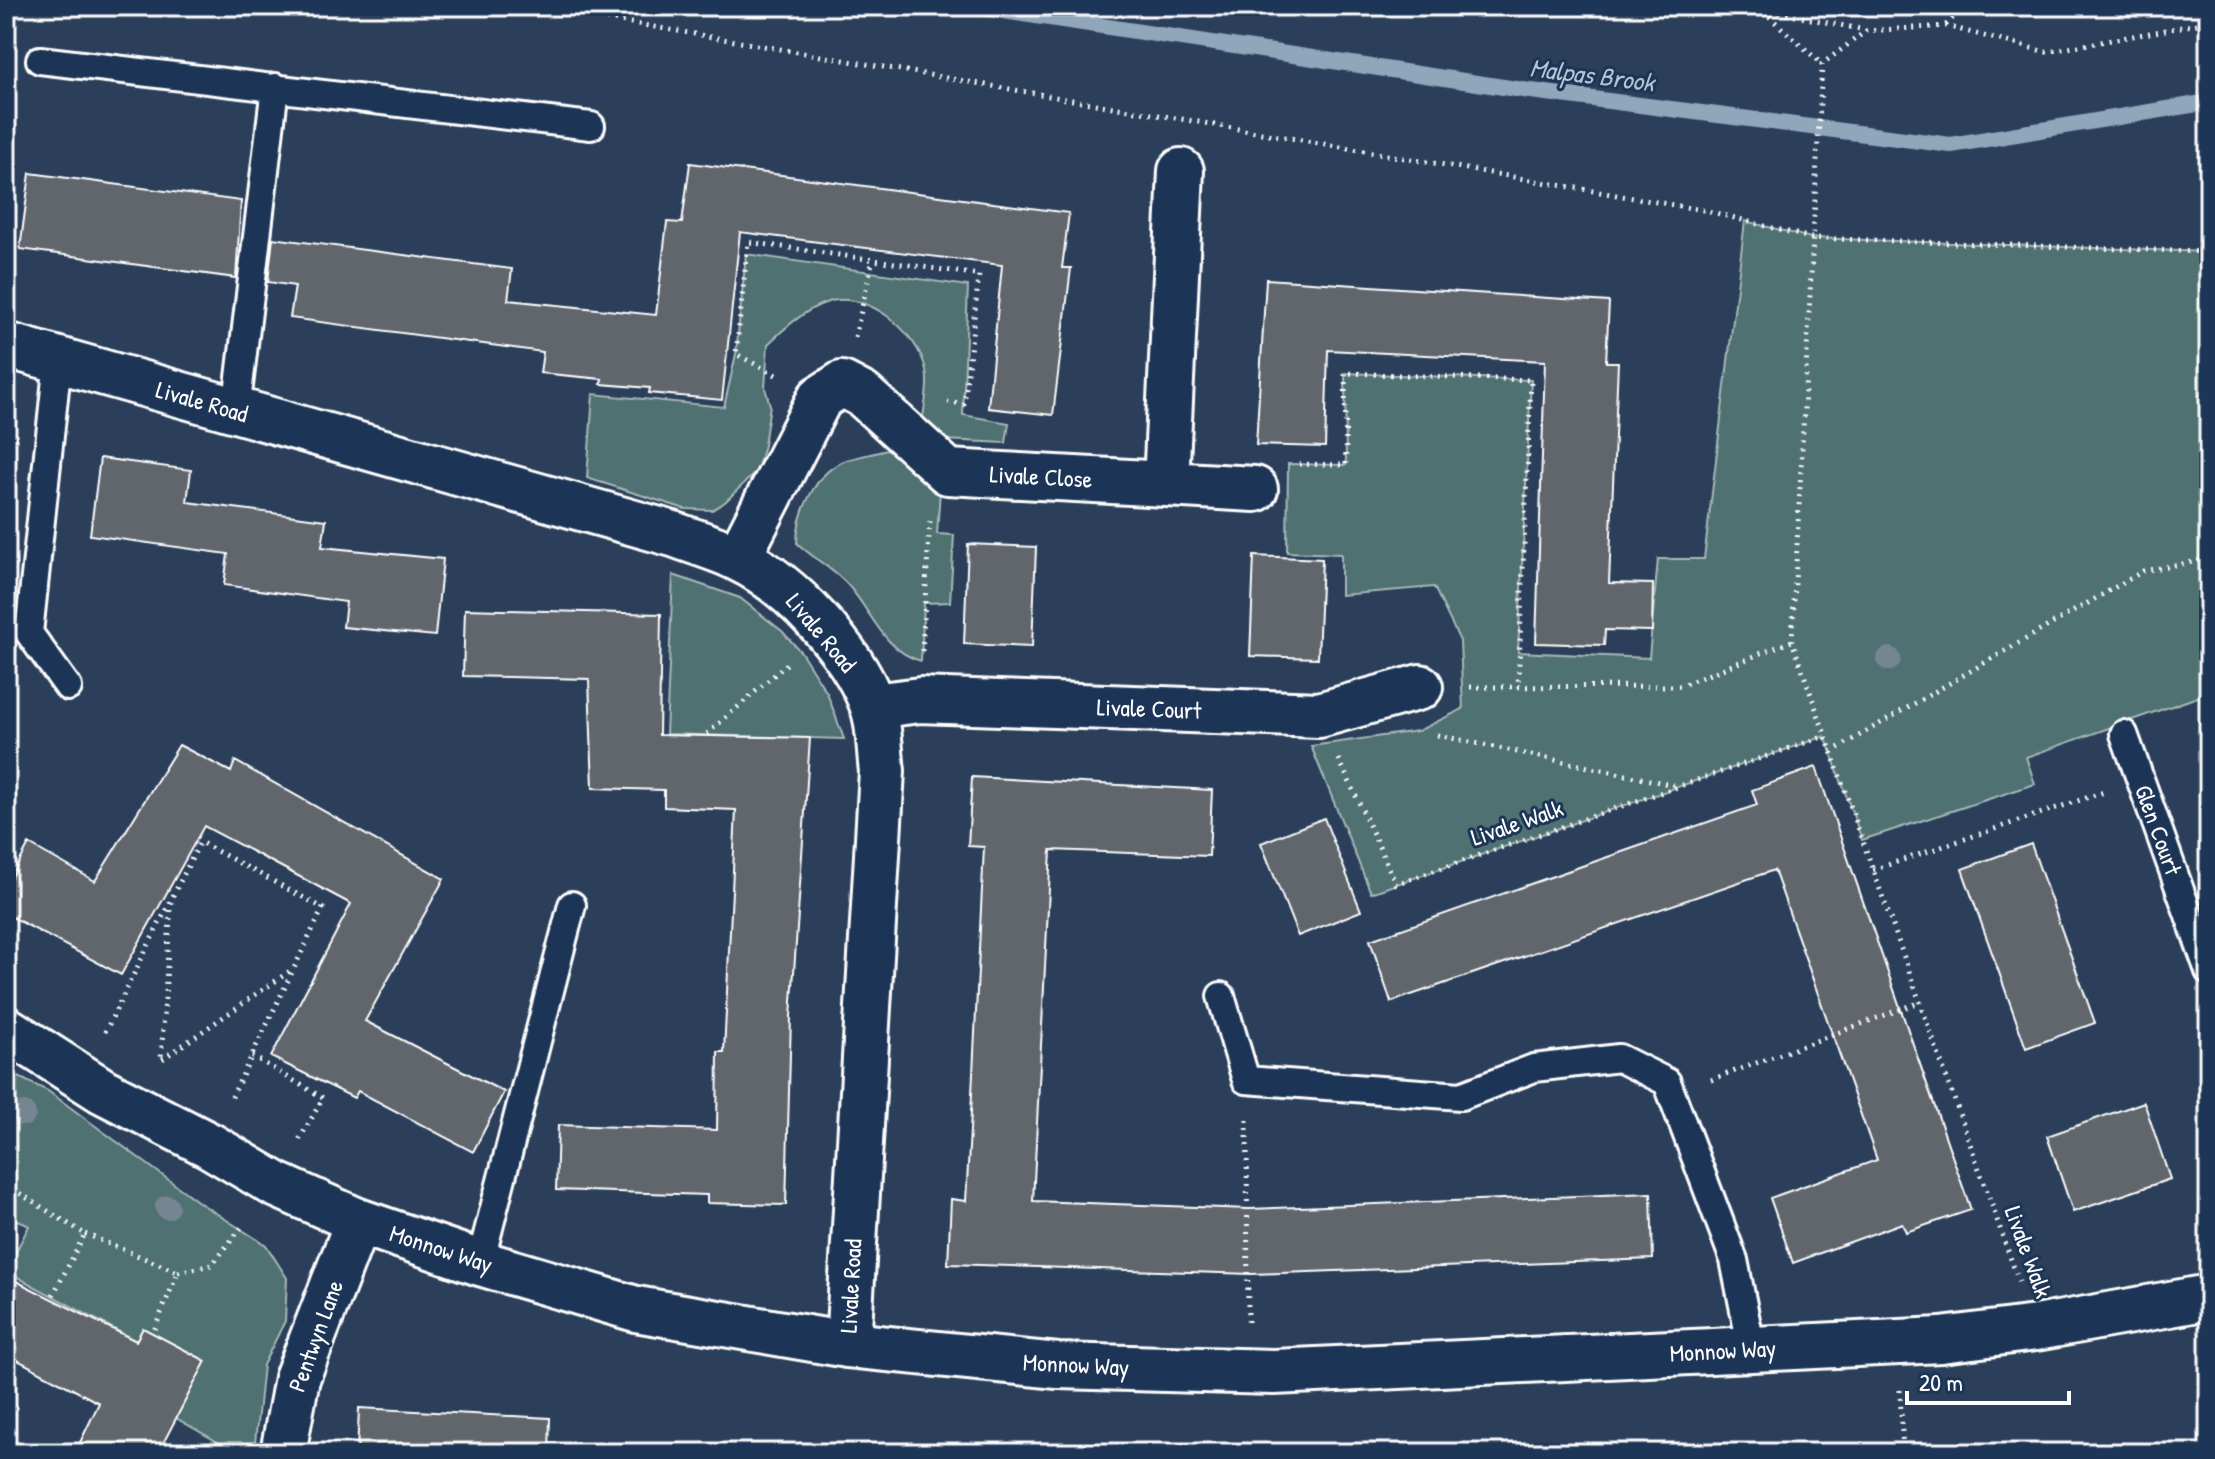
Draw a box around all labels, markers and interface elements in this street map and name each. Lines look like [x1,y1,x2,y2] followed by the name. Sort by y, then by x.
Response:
[1528,50,1658,101] water label: Malpas Brook
[153,373,252,429] street label: Livale Road
[989,457,1094,495] street label: Livale Close
[779,586,864,679] street label: Livale Road
[1096,690,1203,726] street label: Livale Court
[2128,780,2190,880] street label: Glen Court
[1466,791,1567,853] street label: Livale Walk
[1998,1201,2060,1302] street label: Livale Walk
[386,1216,497,1280] street label: Monnow Way
[832,1238,868,1334] street label: Livale Road
[280,1275,350,1396] street label: Pentwyn Lane
[1669,1331,1777,1369] street label: Monnow Way
[1022,1345,1130,1383] street label: Monnow Way
[1907,1355,2069,1405] scale bar
[1919,1366,1963,1398] text: 20 m

